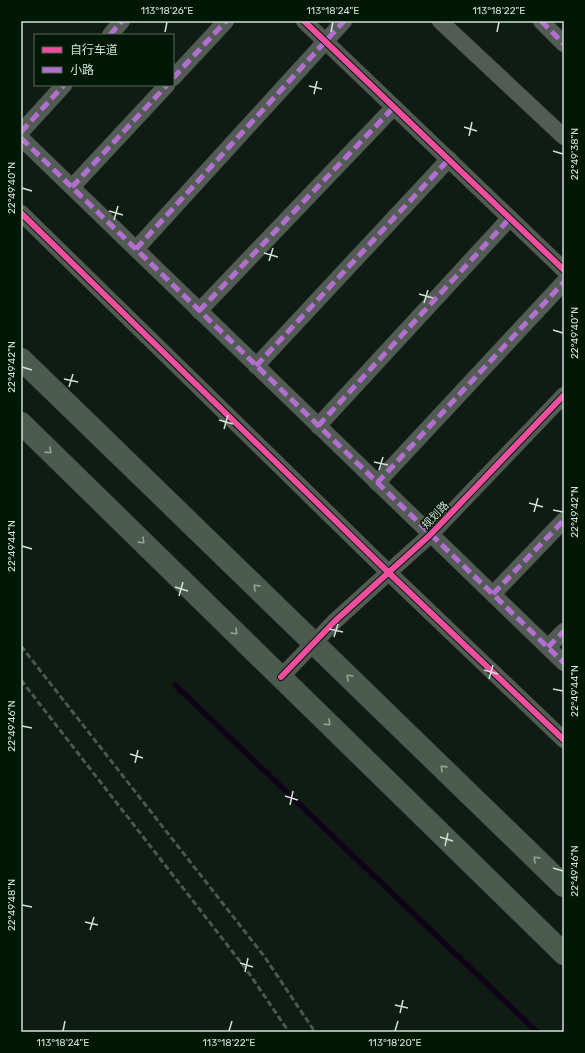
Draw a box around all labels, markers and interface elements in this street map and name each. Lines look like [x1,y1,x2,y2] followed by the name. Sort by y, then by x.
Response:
[141,5,193,17] text: 113°18'26"E
[307,5,359,17] text: 113°18'24"E
[473,5,525,17] text: 113°18'22"E
[34,34,174,86] legend
[70,43,118,57] text: 自行车道
[70,63,94,77] text: 小路
[569,128,581,180] text: 22°49'38"N
[6,162,18,214] text: 22°49'40"N
[569,307,581,359] text: 22°49'40"N
[6,341,18,393] text: 22°49'42"N
[44,446,52,454] one-way arrow
[569,486,581,538] text: 22°49'42"N
[419,499,451,532] street label: 规划路
[6,520,18,572] text: 22°49'44"N
[137,537,145,544] one-way arrow
[253,584,261,592] one-way arrow
[230,627,238,635] one-way arrow
[569,665,581,717] text: 22°49'44"N
[346,675,354,682] one-way arrow
[6,700,18,752] text: 22°49'46"N
[323,718,331,726] one-way arrow
[440,765,448,773] one-way arrow
[569,845,581,897] text: 22°49'46"N
[533,856,541,863] one-way arrow
[6,879,18,931] text: 22°49'48"N
[37,1037,89,1049] text: 113°18'24"E
[203,1037,255,1049] text: 113°18'22"E
[368,1037,422,1049] text: 113°18'20"E

